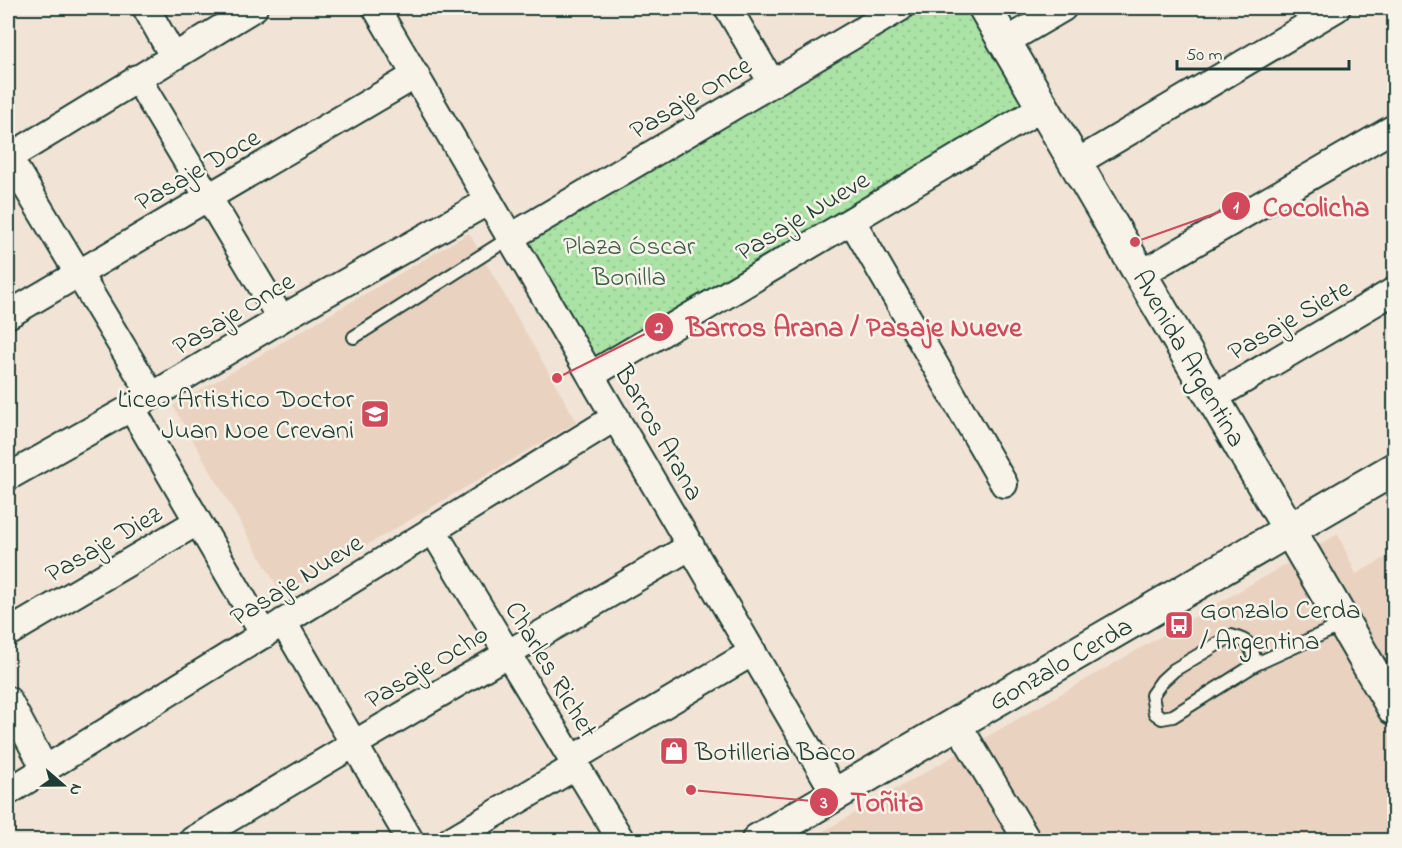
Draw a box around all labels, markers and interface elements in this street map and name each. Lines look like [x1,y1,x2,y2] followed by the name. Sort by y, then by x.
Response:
[1177,33,1350,71] scale bar
[1186,43,1223,69] text: 50 m
[623,47,761,151] street label: Pasaje Once
[128,119,269,223] street label: Pasaje Doce
[729,161,878,273] street label: Pasaje Nueve
[1221,183,1382,229] callout: Cocolicha
[1263,189,1369,230] text: Cocolicha
[1233,195,1239,221] text: 1
[563,228,696,298] park label: Plaza Óscar Bonilla
[166,263,304,367] street label: Pasaje Once
[1121,263,1254,455] street label: Avenida Argentina
[1221,270,1360,372] street label: Pasaje Siete
[644,304,1034,350] callout: Barros Arana / Pasaje Nueve
[684,309,1023,350] text: Barros Arana / Pasaje Nueve
[654,316,664,342] text: 2
[603,357,713,509] street label: Barros Arana
[118,381,355,451] place label: Liceo Artistico Doctor Juan Noe Crevani
[359,398,391,430] school or university icon: Liceo Artistico Doctor Juan Noe Crevani
[39,496,171,594] street label: Pasaje Diez
[223,524,372,637] street label: Pasaje Nueve
[1200,592,1361,662] place label: Gonzalo Cerda / Argentina
[494,594,606,746] street label: Charles Richet
[982,608,1141,722] street label: Gonzalo Cerda
[1163,609,1195,641] bus stop icon: Gonzalo Cerda / Argentina
[358,616,496,720] street label: Pasaje Ocho
[694,734,856,773] place label: Botilleria Baco
[658,735,690,767] shop icon: Botilleria Baco
[33,755,93,815] north arrow
[809,779,936,825] callout: Toñita
[62,780,88,799] text: N
[851,784,923,825] text: Toñita
[819,791,828,817] text: 3

